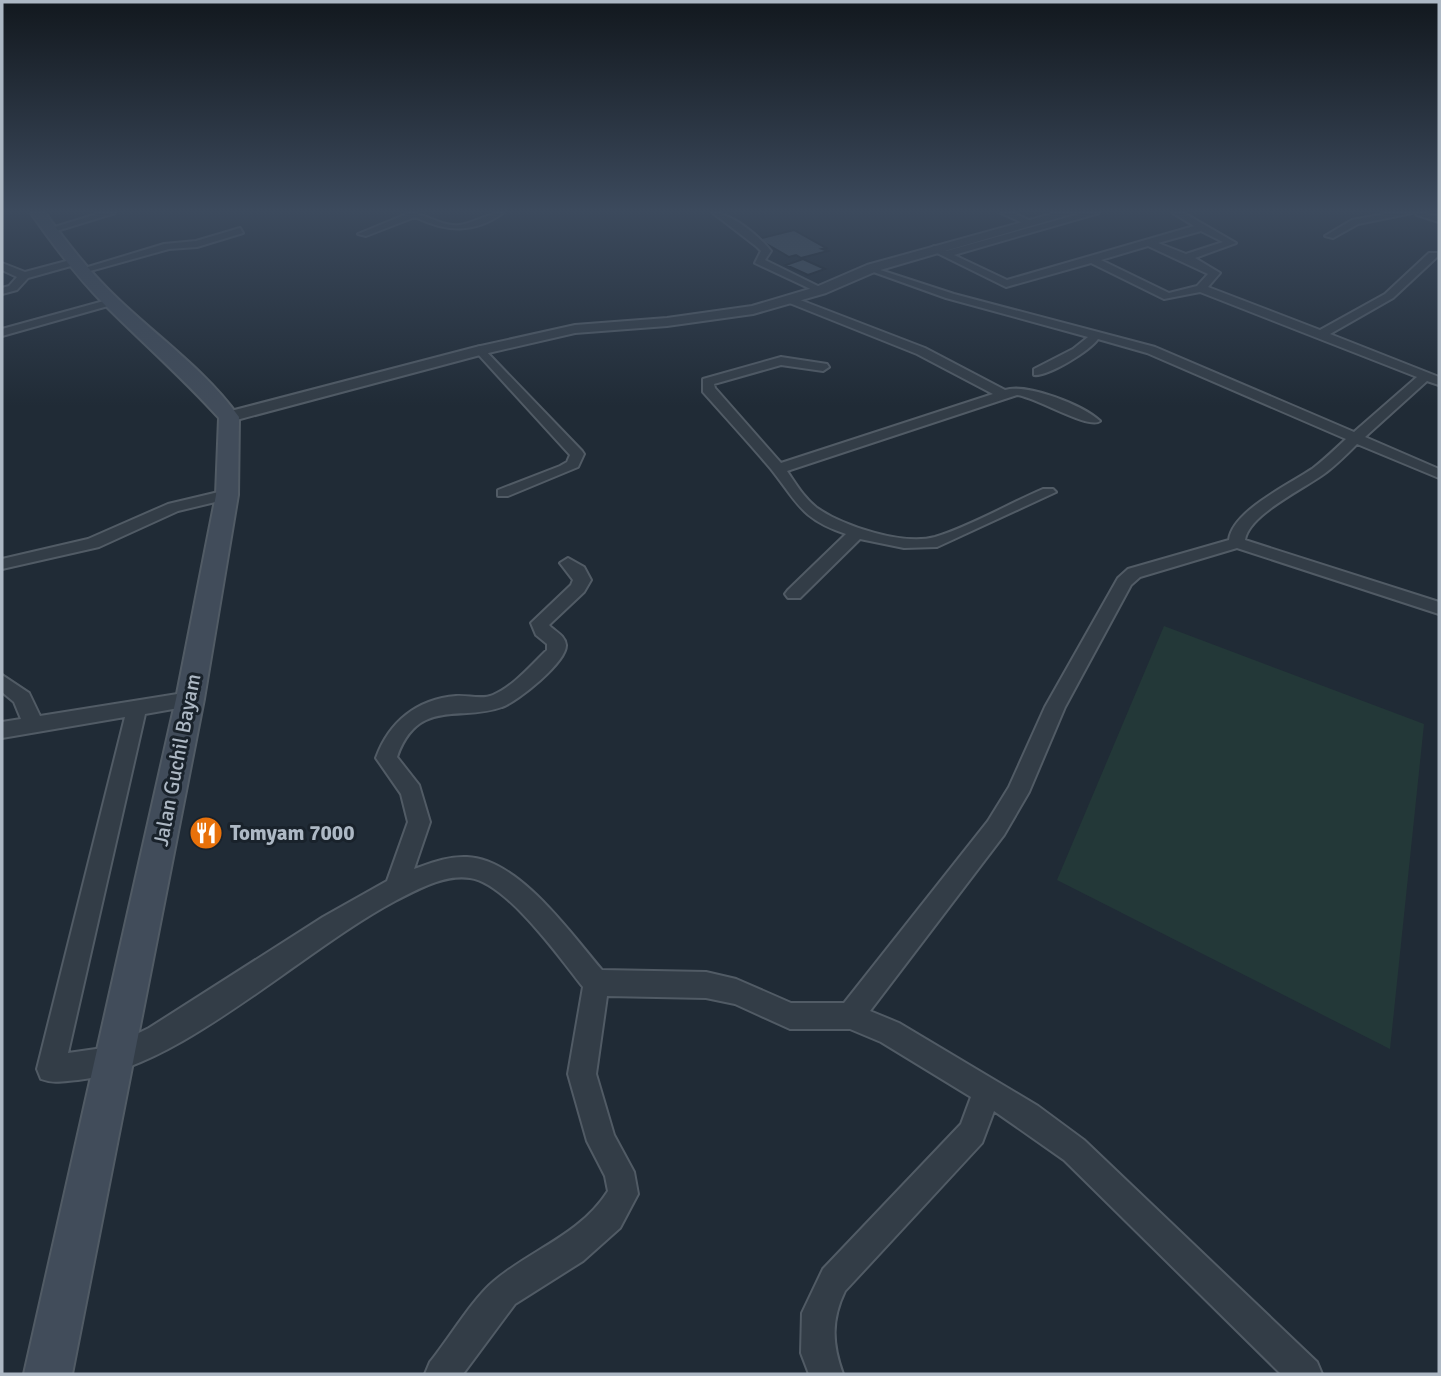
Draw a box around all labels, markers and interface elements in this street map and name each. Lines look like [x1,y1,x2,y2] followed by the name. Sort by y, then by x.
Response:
[148,672,206,848] street label: Jalan Guchil Bayam
[187,814,225,852] restaurant icon: Tomyam 7000
[230,820,355,846] place label: Tomyam 7000

